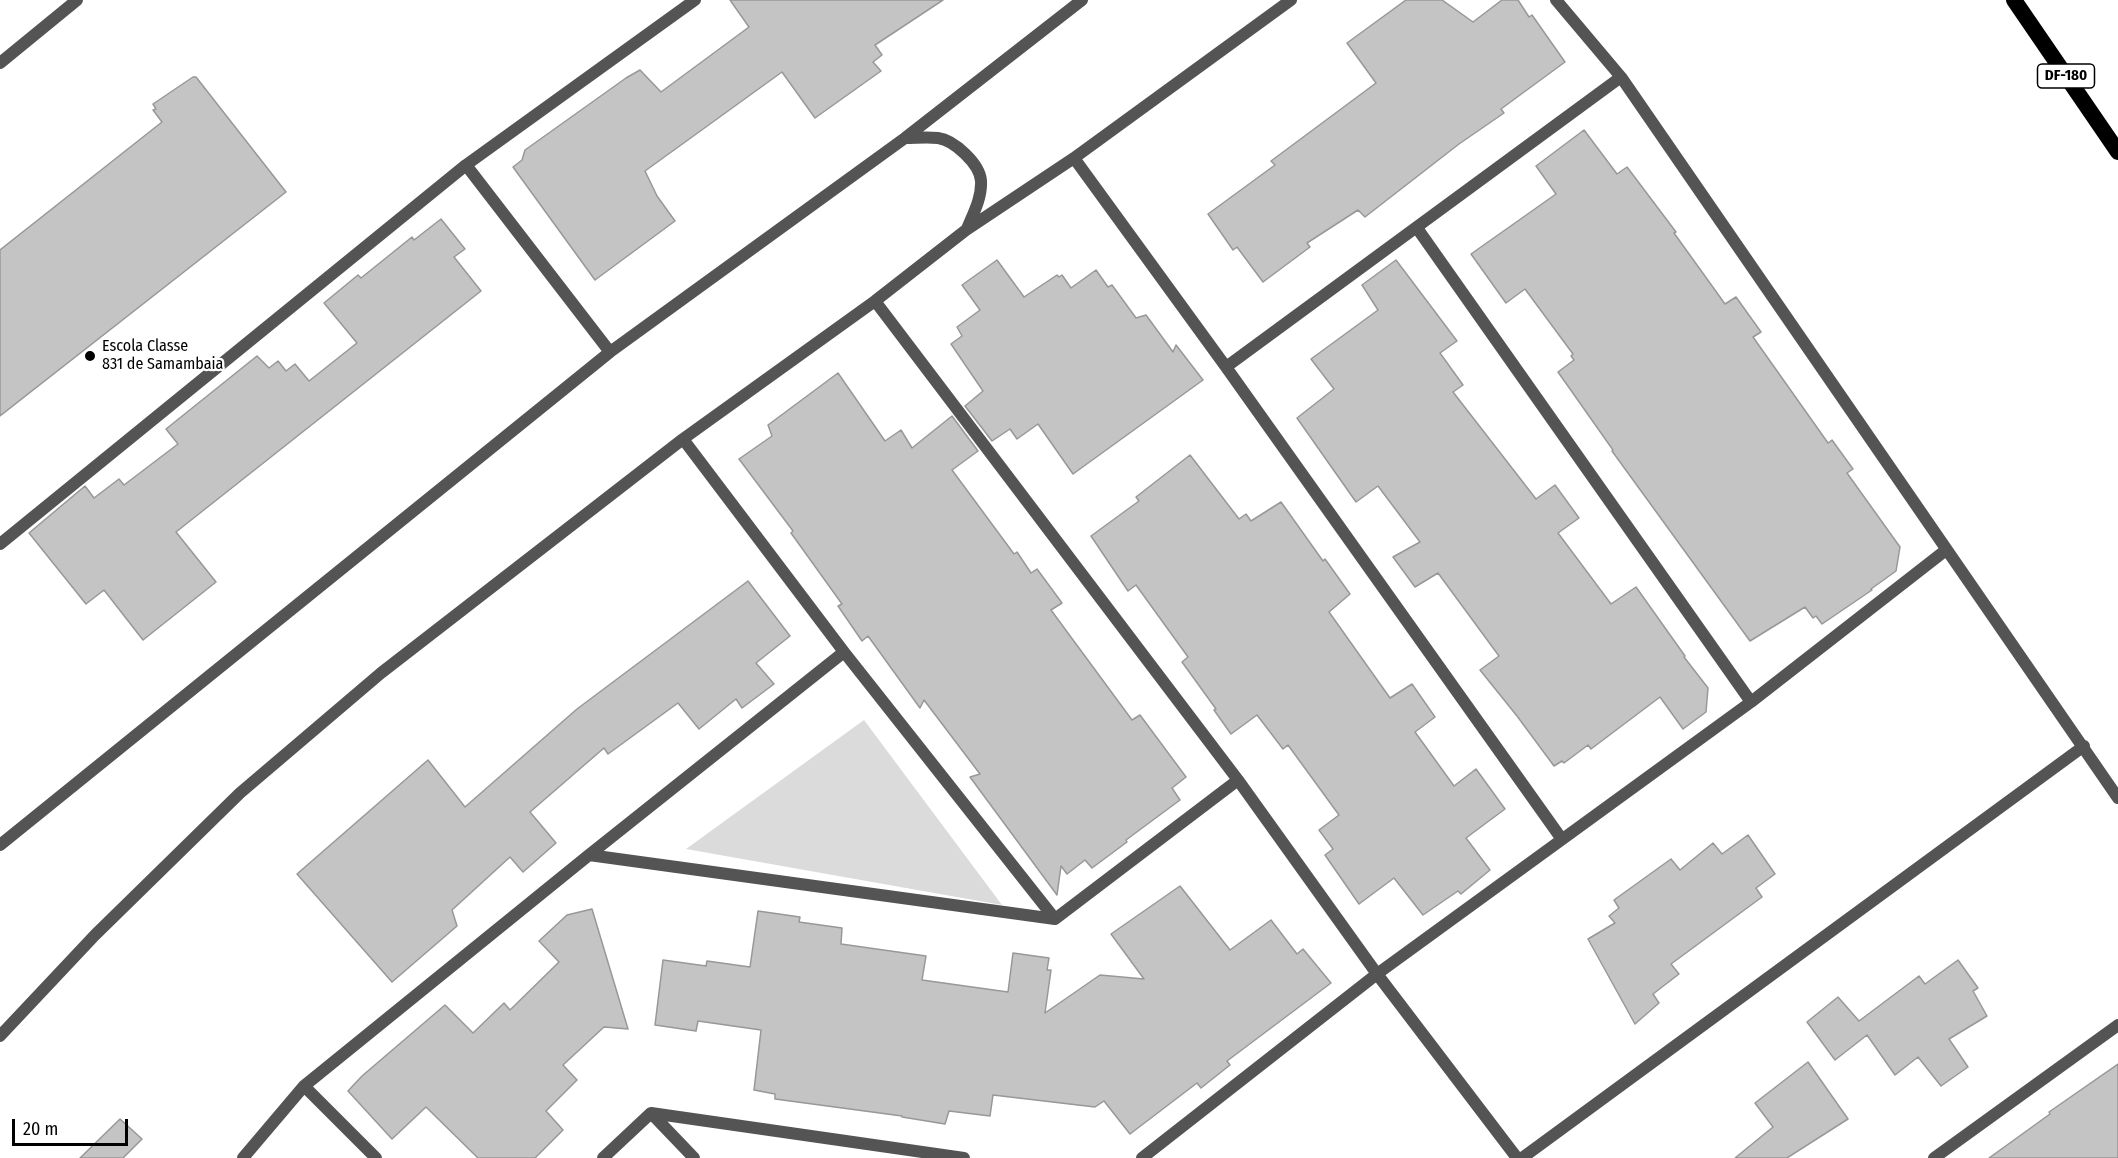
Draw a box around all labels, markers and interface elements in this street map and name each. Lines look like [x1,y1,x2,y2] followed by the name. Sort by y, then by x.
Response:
[2038,64,2094,88] road number: DF-180
[102,337,223,375] place label: Escola Classe 831 de Samambaia
[83,349,97,363] marker: Escola Classe 831 de Samambaia
[15,1107,130,1145] scale bar
[23,1118,58,1140] text: 20 m

